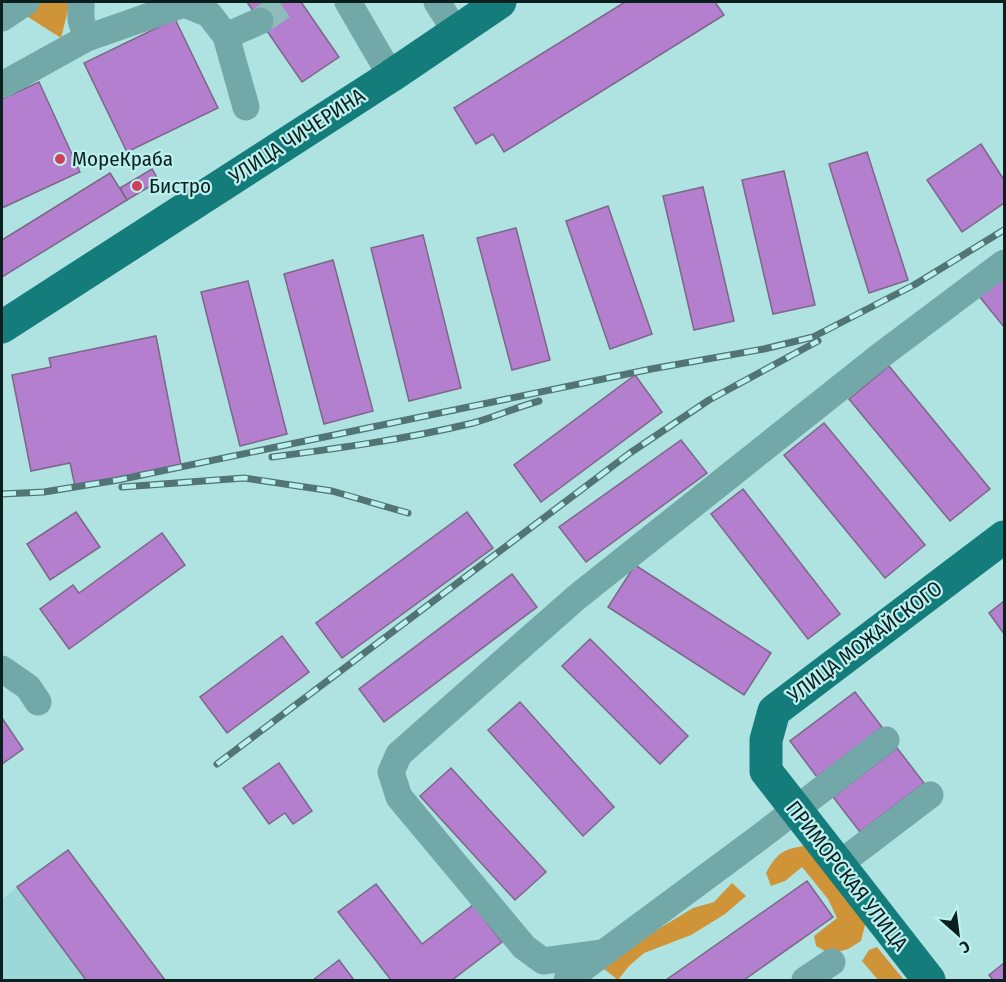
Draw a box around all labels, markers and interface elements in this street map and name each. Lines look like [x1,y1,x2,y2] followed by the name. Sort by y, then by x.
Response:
[223,82,370,190] street label: УЛИЦА ЧИЧЕРИНА
[72,146,173,172] place label: МореКраба
[53,152,67,166] marker: МореКраба
[149,173,211,199] place label: Бистро
[130,179,144,193] marker: Бистро
[782,575,947,709] street label: УЛИЦА МОЖАЙСКОГО
[780,796,914,956] street label: ПРИМОРСКАЯ УЛИЦА
[928,904,988,964] north arrow
[956,936,973,957] text: С

